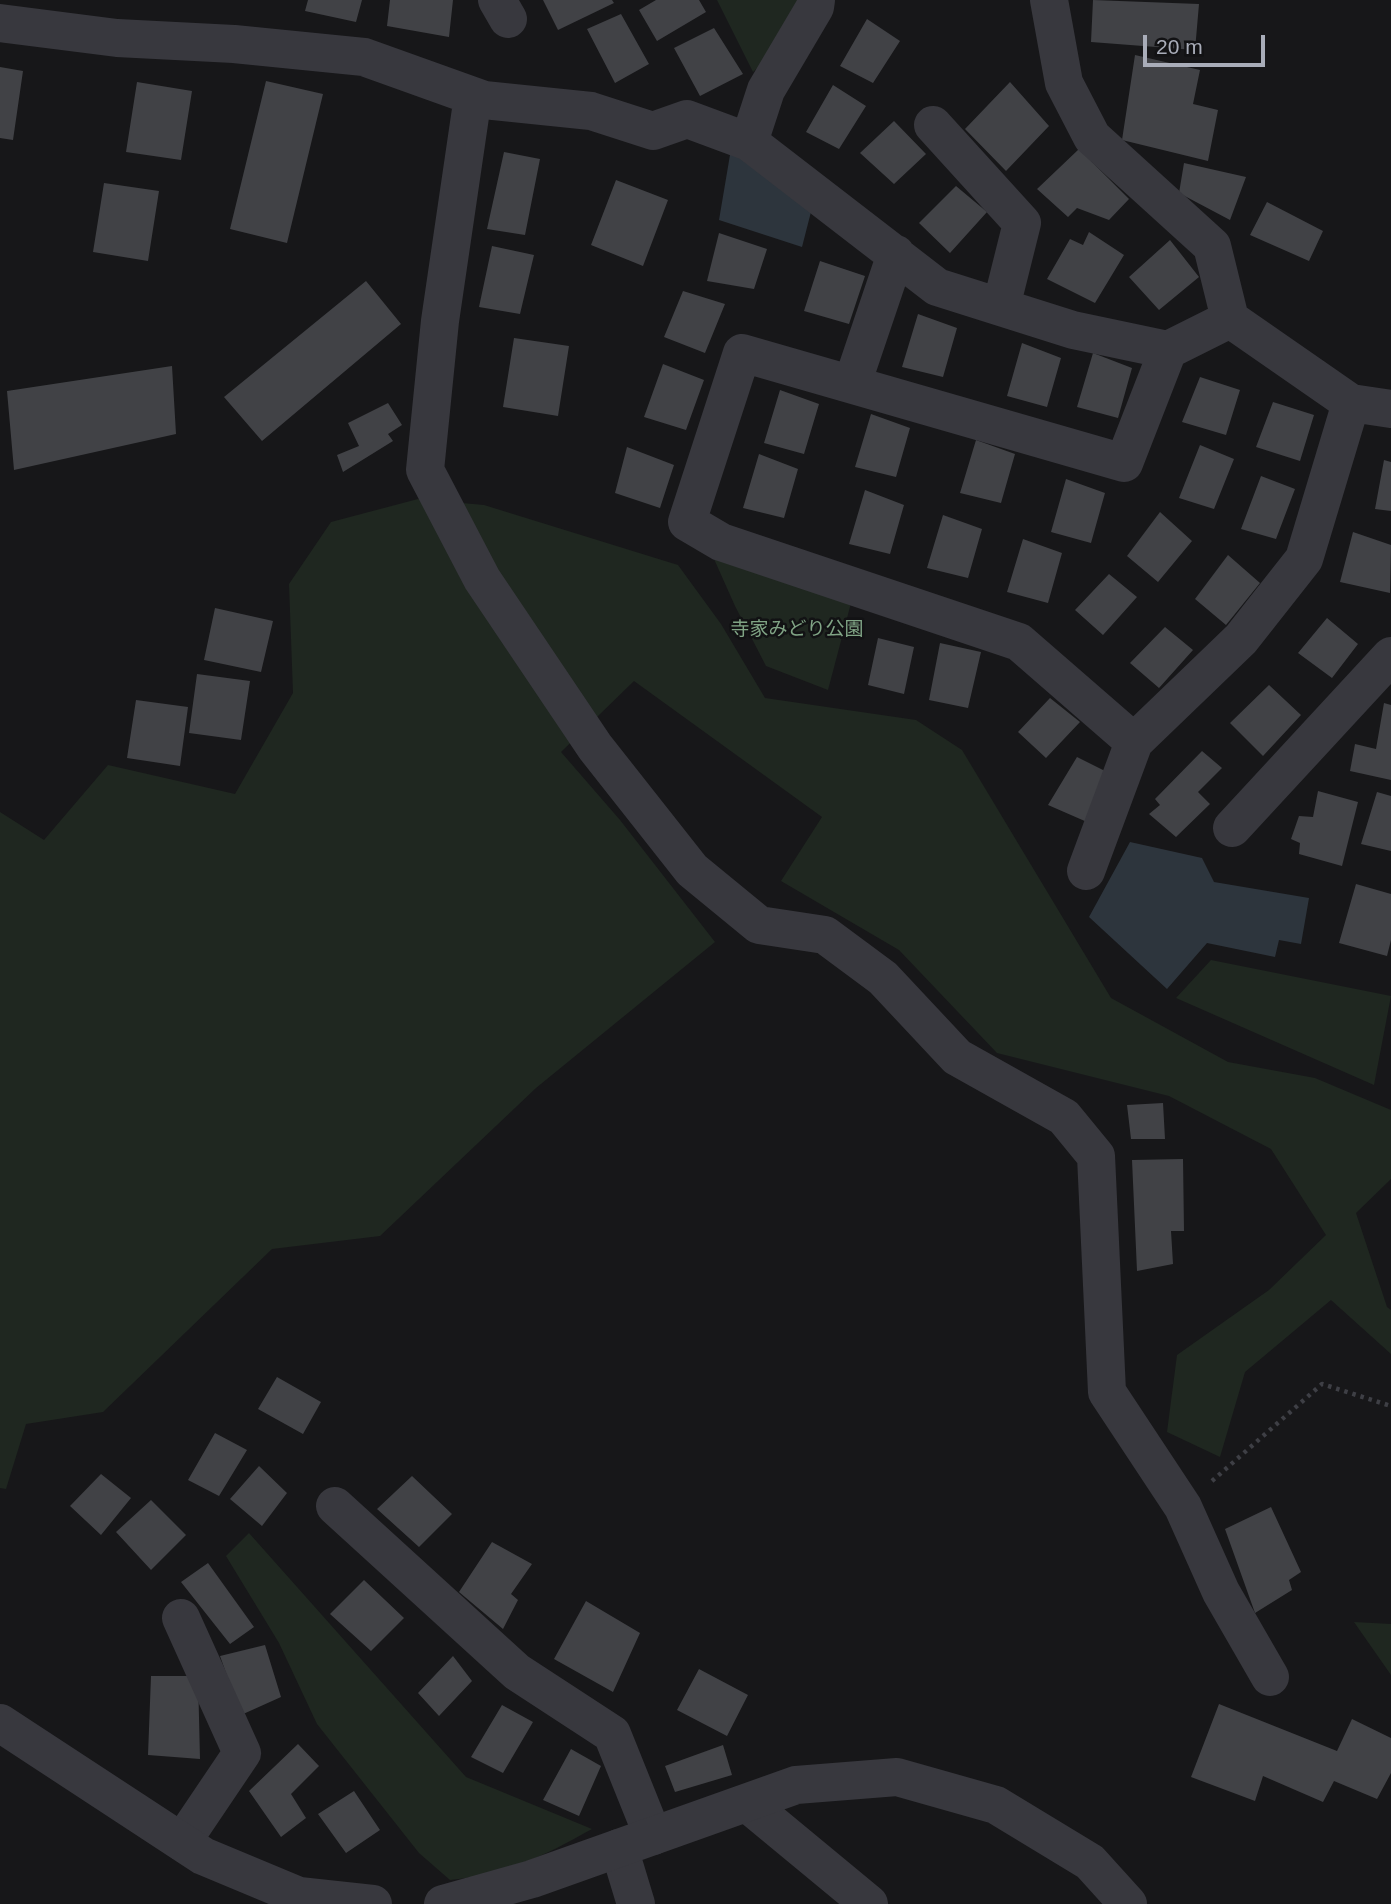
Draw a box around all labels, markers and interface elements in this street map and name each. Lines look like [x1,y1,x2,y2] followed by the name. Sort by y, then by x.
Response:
[1146,21,1268,65] scale bar
[1156,35,1203,58] text: 20 m
[731,619,863,641] park label: 寺家みどり公園

